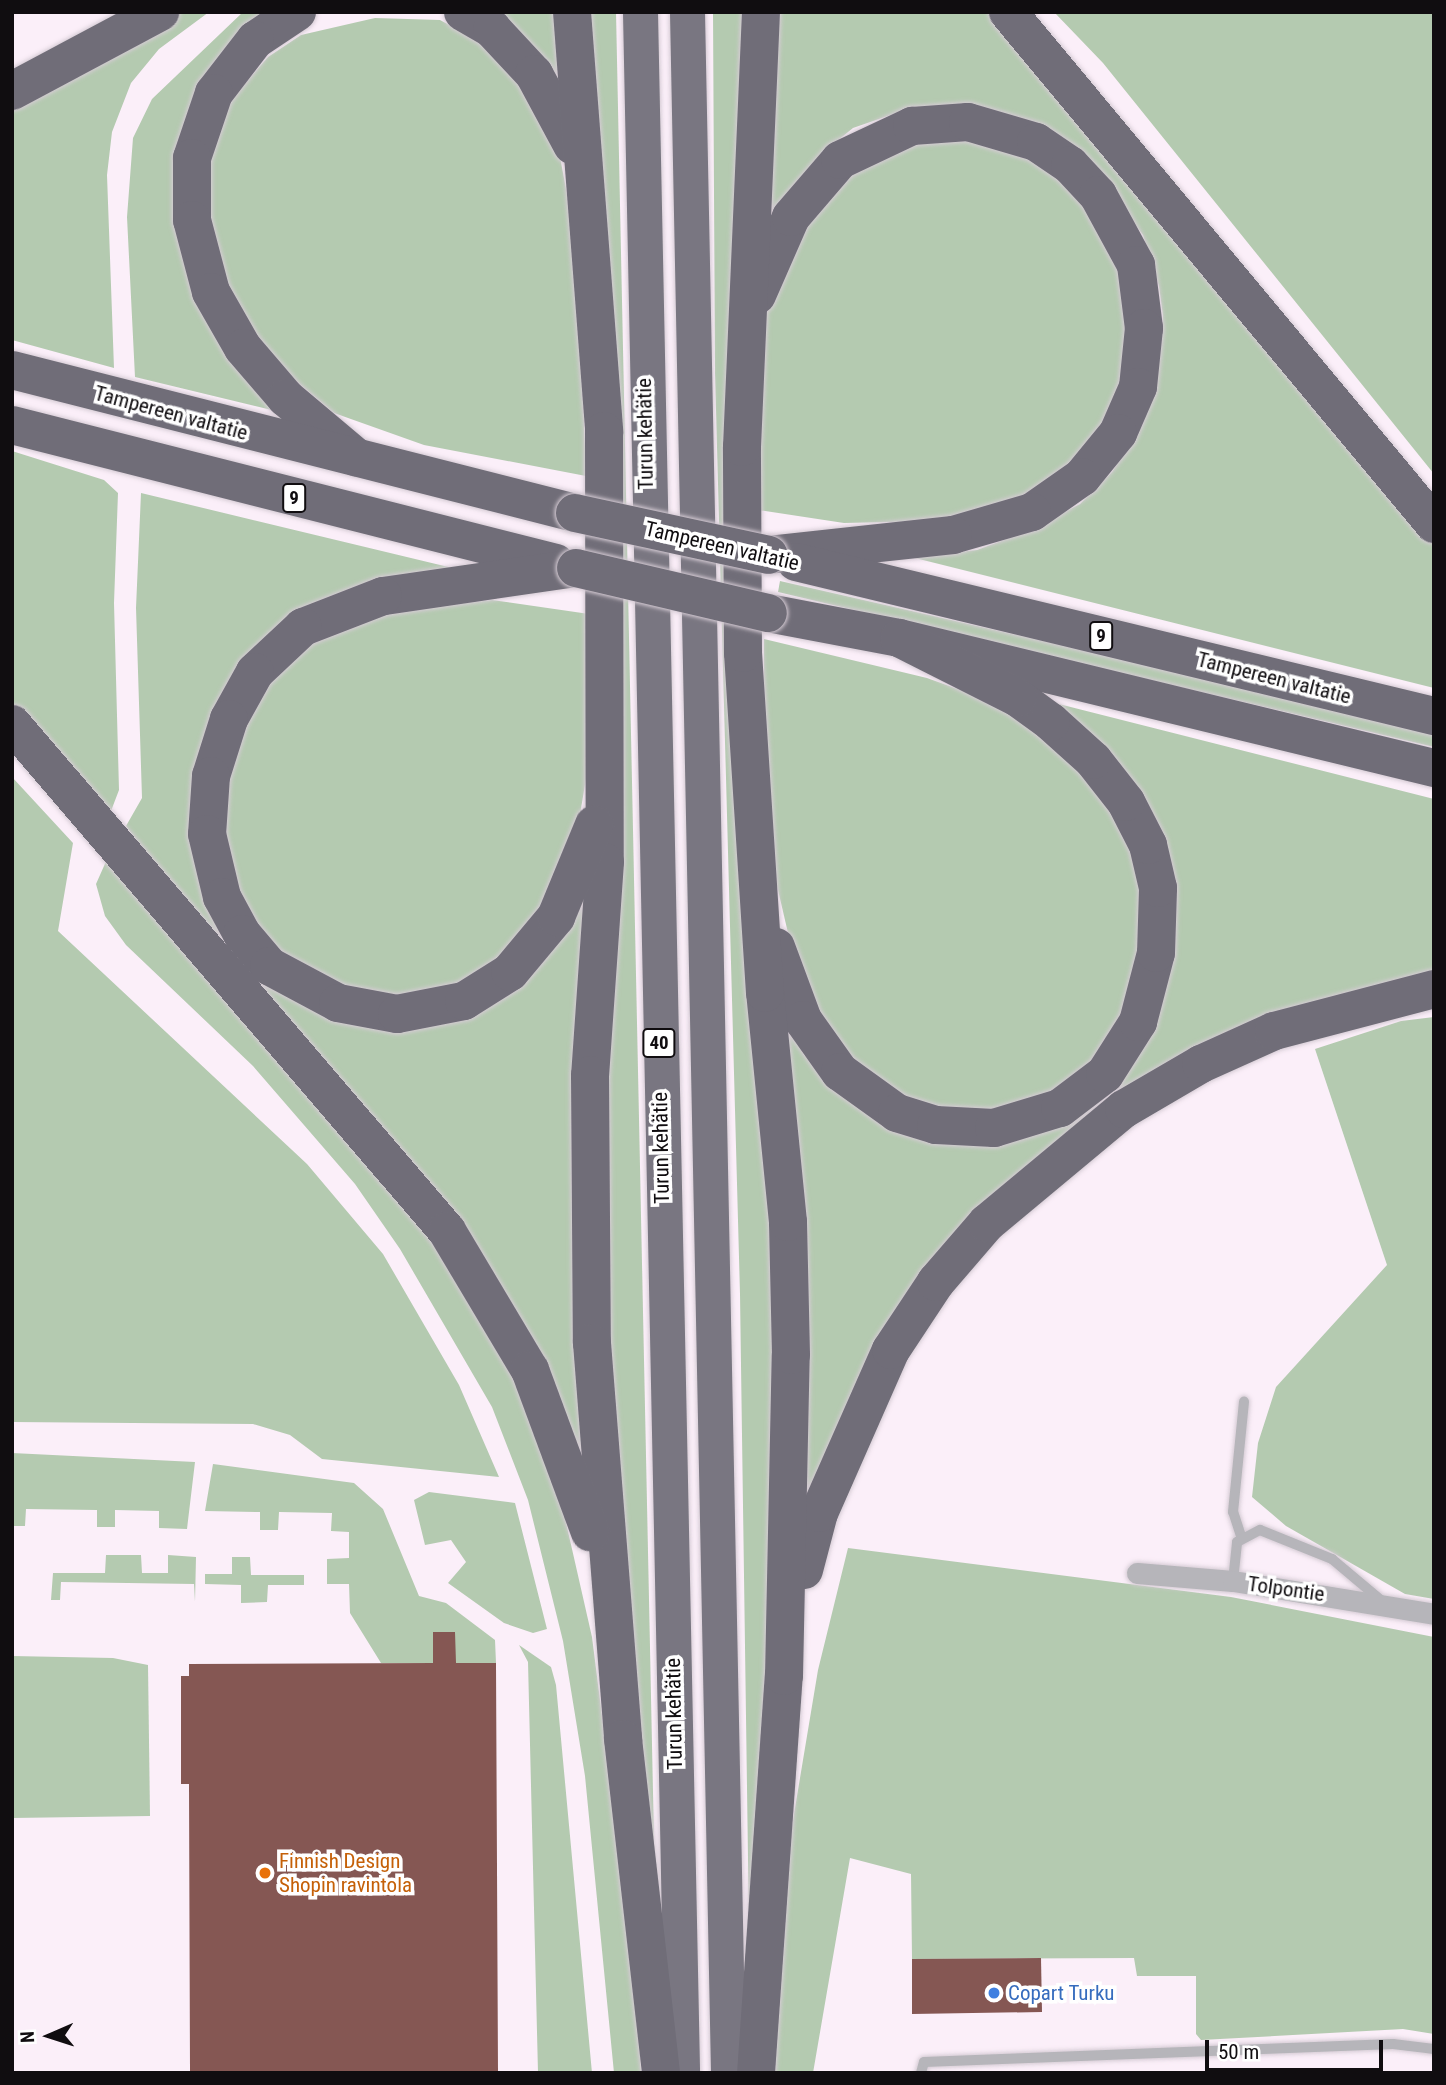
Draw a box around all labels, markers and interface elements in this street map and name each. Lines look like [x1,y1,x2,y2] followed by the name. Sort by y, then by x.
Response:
[631,378,659,490] street label: Turun kehätie
[92,380,250,446] street label: Tampereen valtatie
[282,482,306,513] road number: 9
[642,516,802,576] street label: Tampereen valtatie
[1089,621,1113,652] road number: 9
[1195,647,1353,709] street label: Tampereen valtatie
[642,1028,676,1058] road number: 40
[647,1092,675,1204] street label: Turun kehätie
[1246,1571,1326,1607] street label: Tolpontie
[660,1658,688,1770] street label: Turun kehätie
[279,1848,412,1898] place label: Finnish Design Shopin ravintola
[257,1865,273,1881] marker: Finnish Design Shopin ravintola
[1008,1980,1115,2006] place label: Copart Turku
[986,1985,1002,2001] marker: Copart Turku
[14,2001,84,2071] north arrow
[1208,2025,1386,2070] scale bar
[16,2031,39,2044] text: N
[1218,2040,1259,2064] text: 50 m

